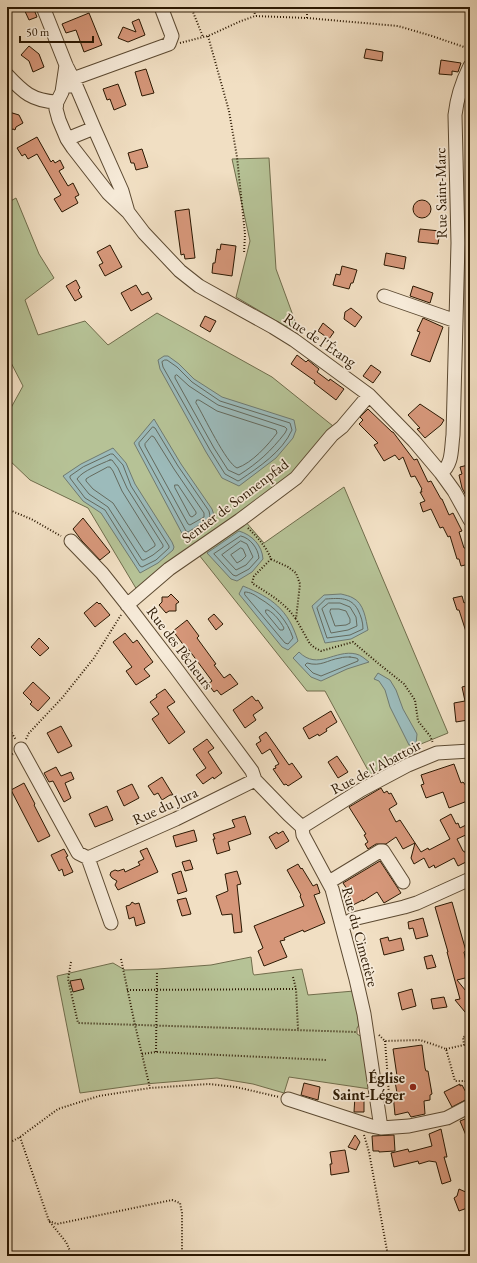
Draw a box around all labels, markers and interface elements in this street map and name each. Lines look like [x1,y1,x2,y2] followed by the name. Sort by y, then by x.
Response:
[20,18,93,44] scale bar
[26,24,50,40] text: 50 m
[430,147,451,239] street label: Rue Saint-Marc
[280,308,361,371] street label: Rue de l'Étang
[177,454,292,547] street label: Sentier de Sonnenpfad
[143,602,218,693] street label: Rue des Pêcheurs
[327,735,424,798] street label: Rue de l'Abattoir
[129,782,201,829] street label: Rue du Jura
[338,885,383,989] street label: Rue du Cimetière
[333,1068,406,1104] place label: Église Saint-Léger
[408,1082,418,1092] marker: Église Saint-Léger

